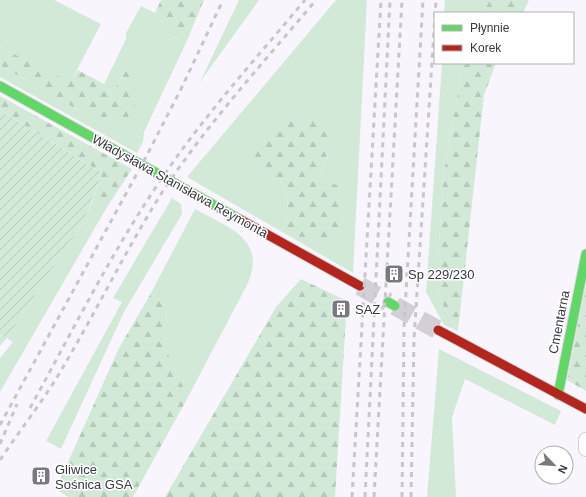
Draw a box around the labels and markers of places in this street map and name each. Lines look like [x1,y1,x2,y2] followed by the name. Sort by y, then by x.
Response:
[383,263,405,285] building icon: Sp 229/230
[408,267,475,282] place label: Sp 229/230
[330,298,352,320] building icon: SAZ
[355,302,380,317] place label: SAZ
[55,462,133,492] place label: Gliwice Sośnica GSA
[30,465,52,487] building icon: Gliwice Sośnica GSA

